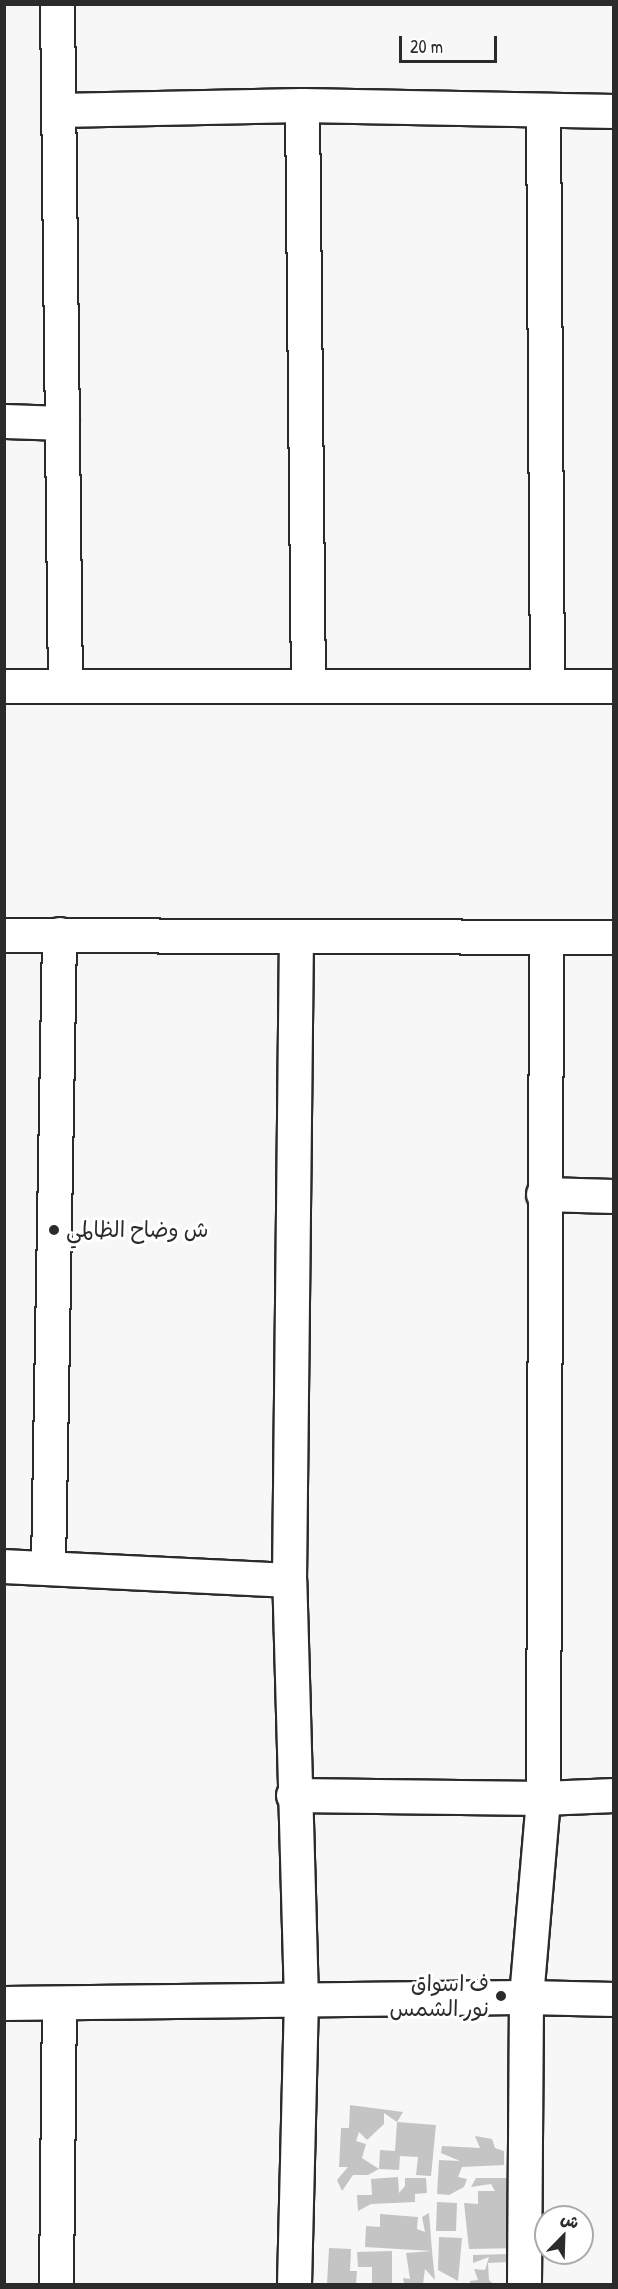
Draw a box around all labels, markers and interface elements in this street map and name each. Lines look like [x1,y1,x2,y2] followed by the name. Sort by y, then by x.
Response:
[402,24,500,62] scale bar
[410,34,443,59] text: 20 m
[66,1217,208,1243] place label: ش وضاح الظالمي
[47,1223,61,1237] marker: ش وضاح الظالمي
[390,1970,489,2022] place label: ف اسواق نور الشمس
[494,1989,508,2003] marker: ف اسواق نور الشمس
[534,2205,594,2265] north arrow
[558,2207,583,2234] text: ش

